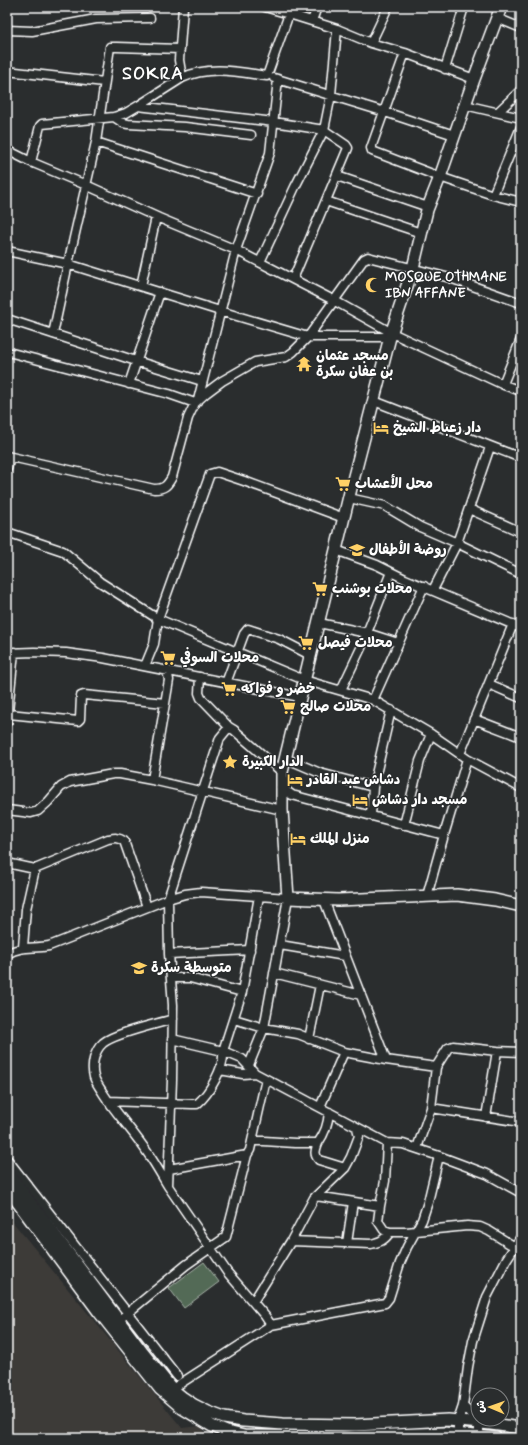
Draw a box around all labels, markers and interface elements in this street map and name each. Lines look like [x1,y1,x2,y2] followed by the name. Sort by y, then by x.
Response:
[122,62,184,86] district label: SOKRA
[385,268,507,302] place label: MOSQUE OTHMANE IBN AFFANE
[364,276,382,294] mosque icon: MOSQUE OTHMANE IBN AFFANE
[316,347,393,381] place label: مسجد عثمان بن عفان سكرة
[295,355,313,373] temple icon: مسجد عثمان بن عفان سكرة
[372,419,390,437] hotel icon: دار زعباط الشيخ
[393,419,481,437] place label: دار زعباط الشيخ
[355,473,433,493] place label: محل الأعشاب
[334,475,352,493] supermarket icon: محل الأعشاب
[369,539,447,559] place label: روضة الأطفال
[348,541,366,559] school or university icon: روضة الأطفال
[311,580,329,598] supermarket icon: محلات بوشنب
[332,580,412,598] place label: محلات بوشنب
[297,634,315,652] supermarket icon: محلات فيصل
[318,634,393,652] place label: محلات فيصل
[180,647,259,668] place label: محلات السوفي
[159,649,177,667] supermarket icon: محلات السوفي
[220,680,238,698] supermarket icon: خضر و فواكه
[241,680,315,698] place label: خضر و فواكه
[279,698,297,716] supermarket icon: محلات صالح
[300,698,371,716] place label: محلات صالح
[221,753,239,771] place icon: الدار الكبيرة
[242,753,304,771] place label: الدار الكبيرة
[286,771,304,789] hotel icon: دشاش عبد القادر
[305,771,400,789] place label: دشاش عبد القادر
[351,791,369,809] hotel icon: مسجد دار دشاش
[372,791,467,809] place label: مسجد دار دشاش
[289,830,307,848] hotel icon: منزل الملك
[310,830,370,848] place label: منزل الملك
[130,959,148,977] school or university icon: متوسطة سكرة
[151,959,232,977] place label: متوسطة سكرة
[470,1387,510,1427] north arrow
[474,1400,488,1413] text: ش

